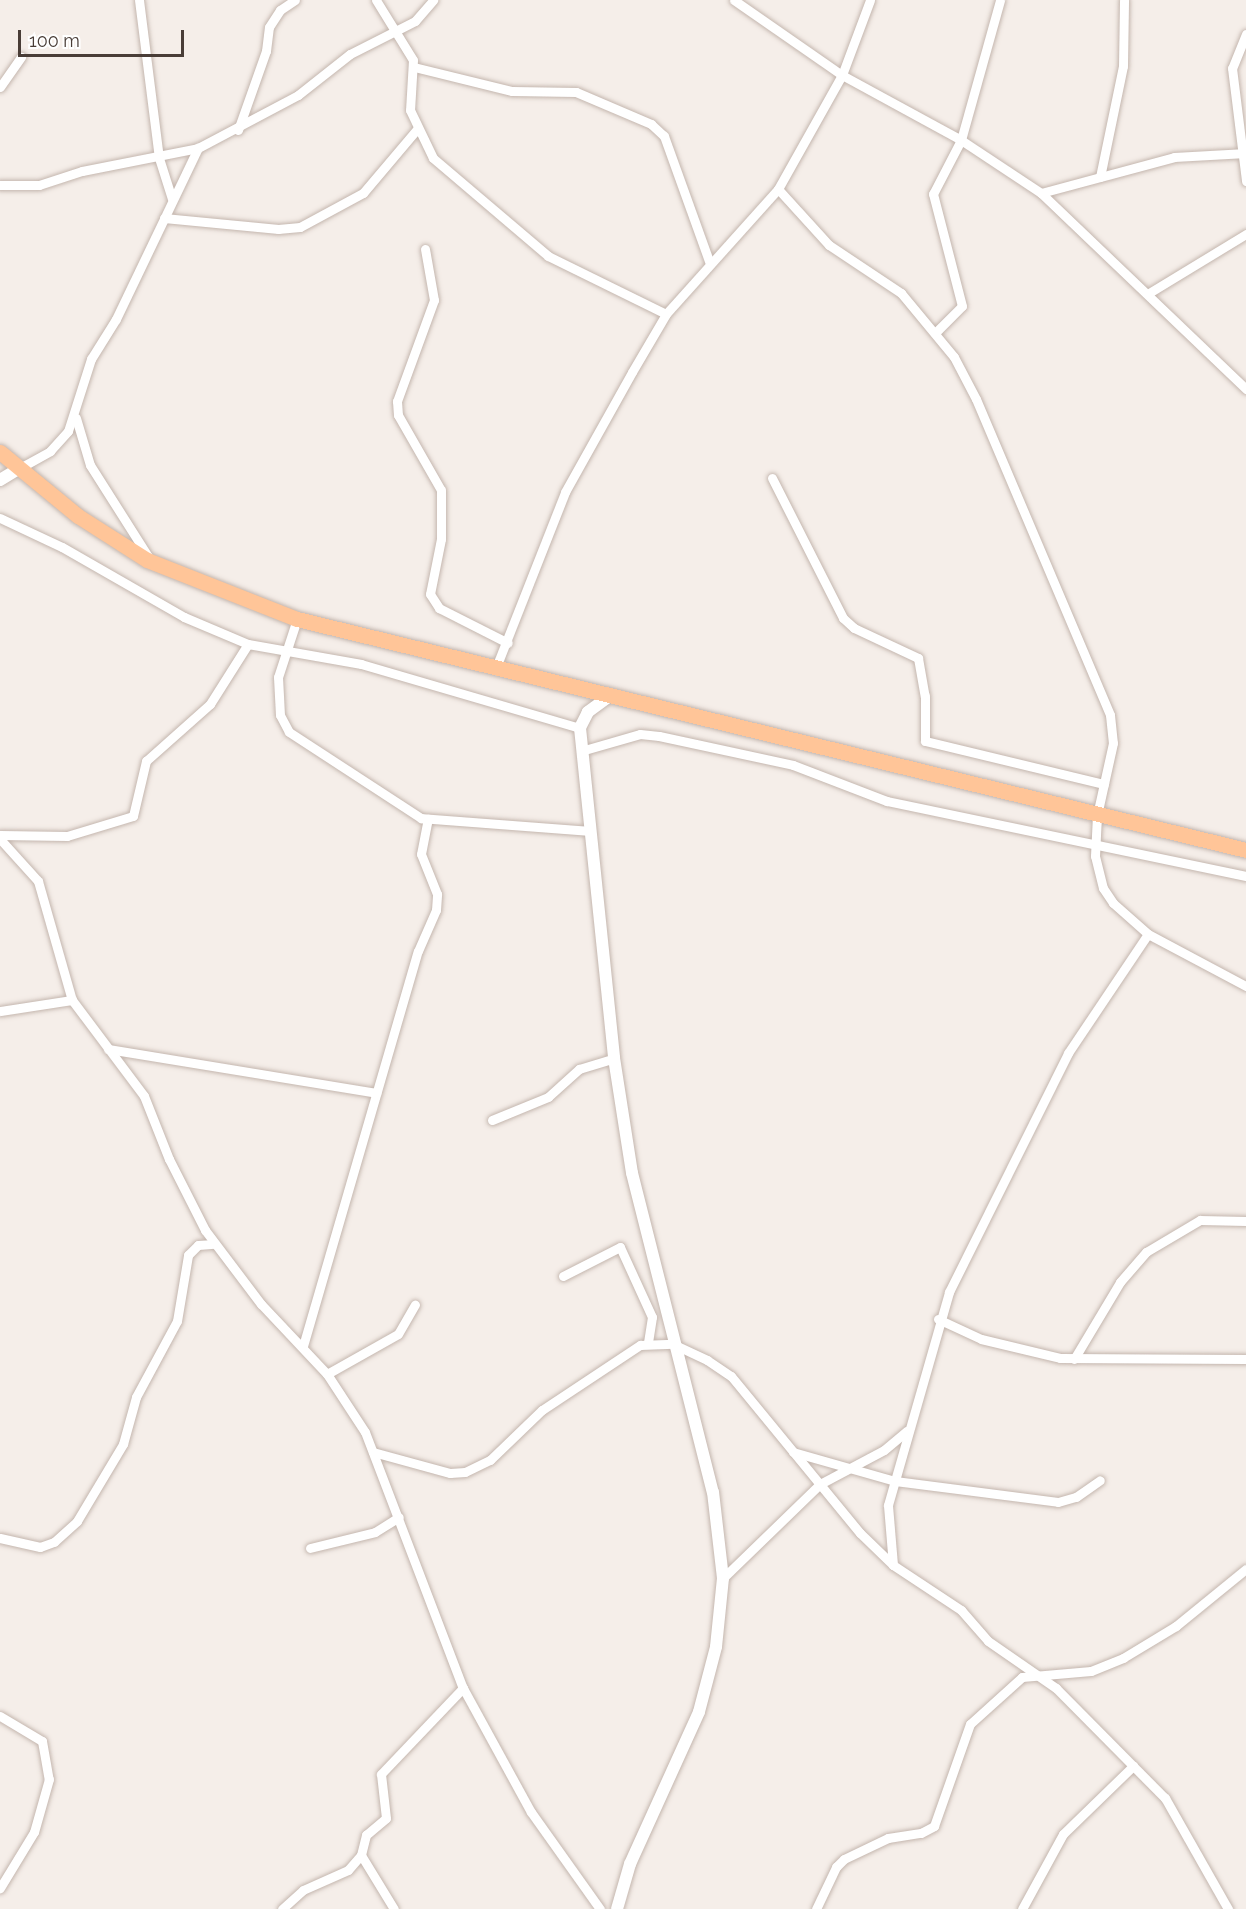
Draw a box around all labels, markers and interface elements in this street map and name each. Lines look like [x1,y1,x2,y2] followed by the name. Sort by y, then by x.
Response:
[21,18,188,56] scale bar
[29,30,80,51] text: 100 m

